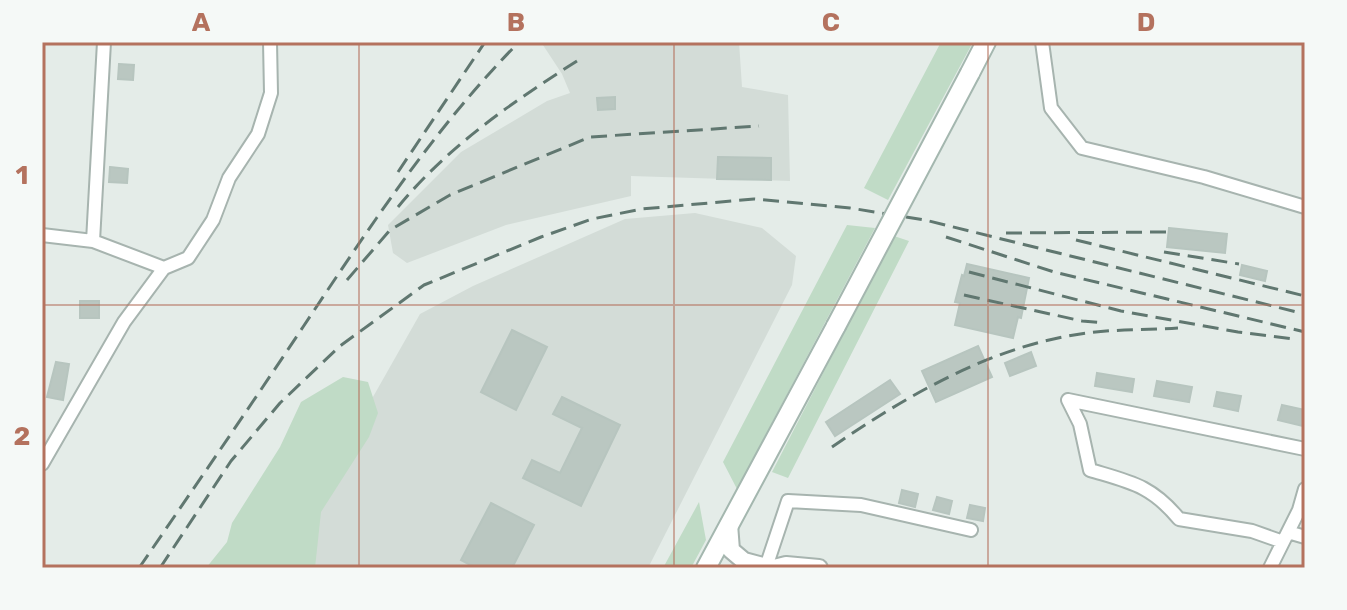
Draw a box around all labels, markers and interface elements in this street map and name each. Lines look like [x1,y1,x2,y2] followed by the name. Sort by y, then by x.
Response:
[192,7,211,38] text: A
[507,7,525,38] text: B
[822,7,840,38] text: C
[1137,7,1155,38] text: D
[16,160,28,191] text: 1
[14,421,30,452] text: 2

